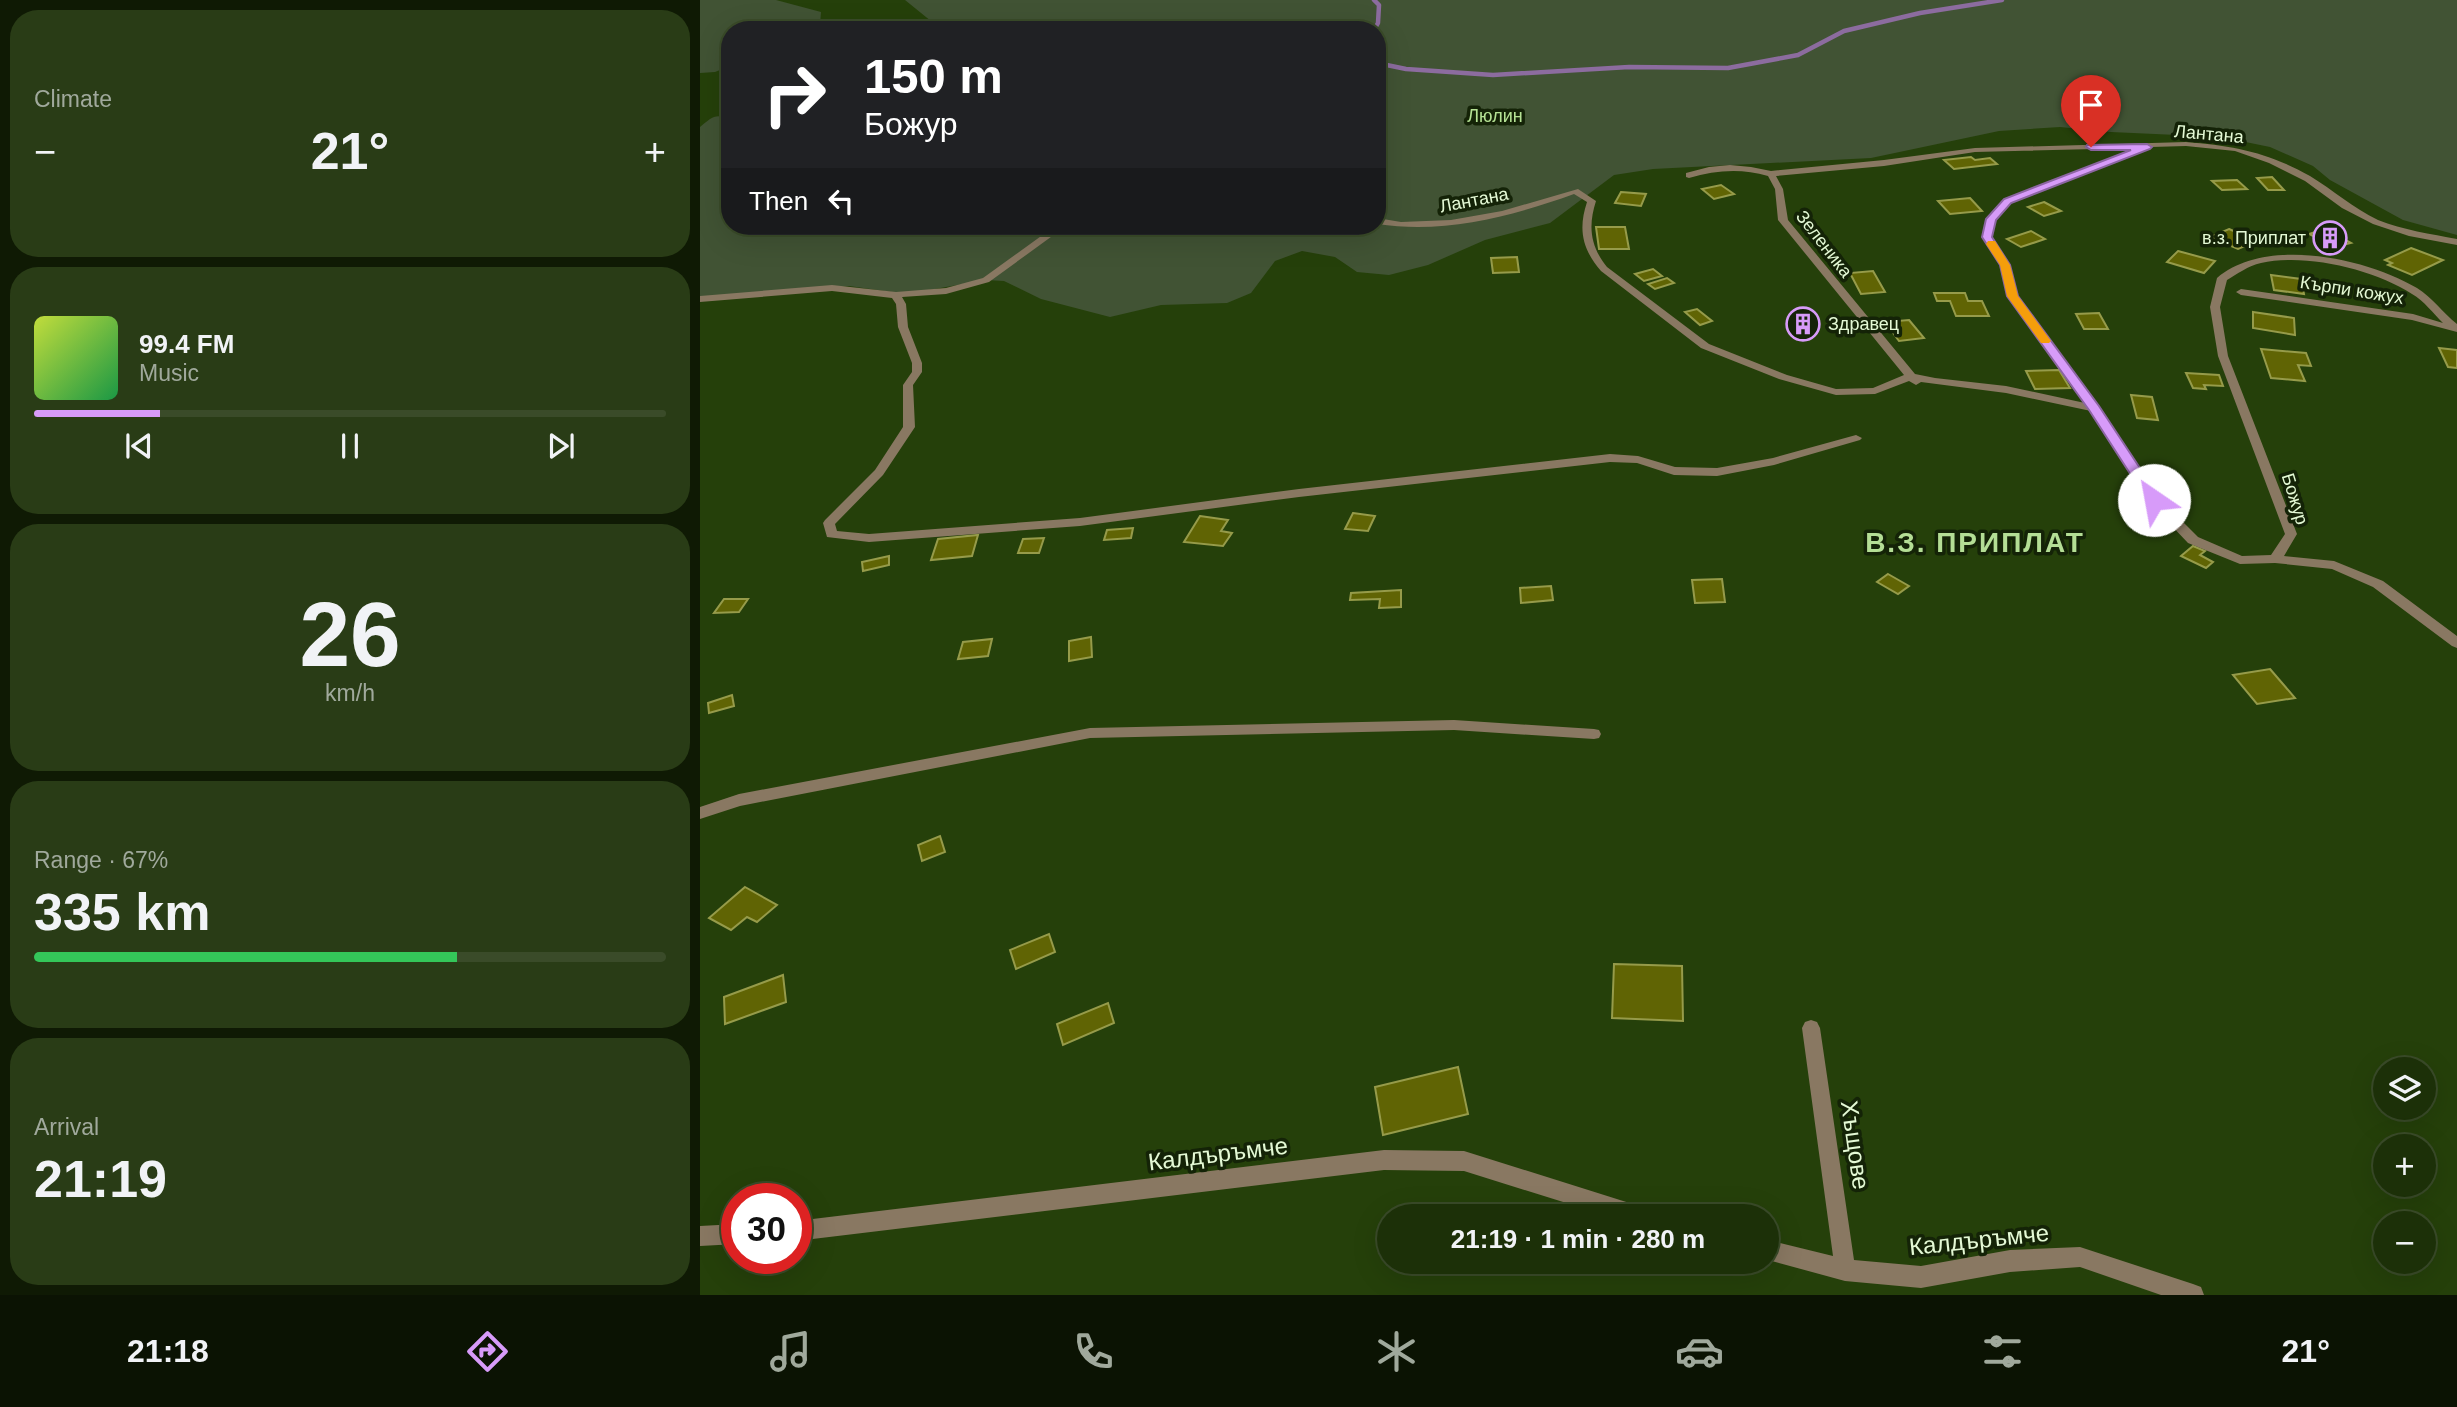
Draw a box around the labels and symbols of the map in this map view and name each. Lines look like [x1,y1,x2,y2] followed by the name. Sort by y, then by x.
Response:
[2061,75,2121,147] pin
[1467,106,1523,126] park label: Люлин
[2173,121,2246,147] street label: Лантана
[1438,183,1511,216] street label: Лантана
[1792,207,1857,282] street label: Зеленика
[2311,219,2349,257] building icon: в.з. Приплат
[2202,228,2306,248] place label: в.з. Приплат
[2299,272,2405,308] street label: Кърпи кожух
[1784,305,1822,343] building icon: Здравец
[1828,314,1899,334] place label: Здравец
[2117,463,2191,537] position arrow
[2278,471,2312,527] street label: Божур
[1865,527,2085,558] district label: В.З. ПРИПЛАТ
[1836,1099,1875,1191] street label: Хъщове
[1147,1132,1289,1175] street label: Калдъръмче
[721,1183,812,1274] speed limit sign: 30
[1908,1219,2050,1260] street label: Калдъръмче

